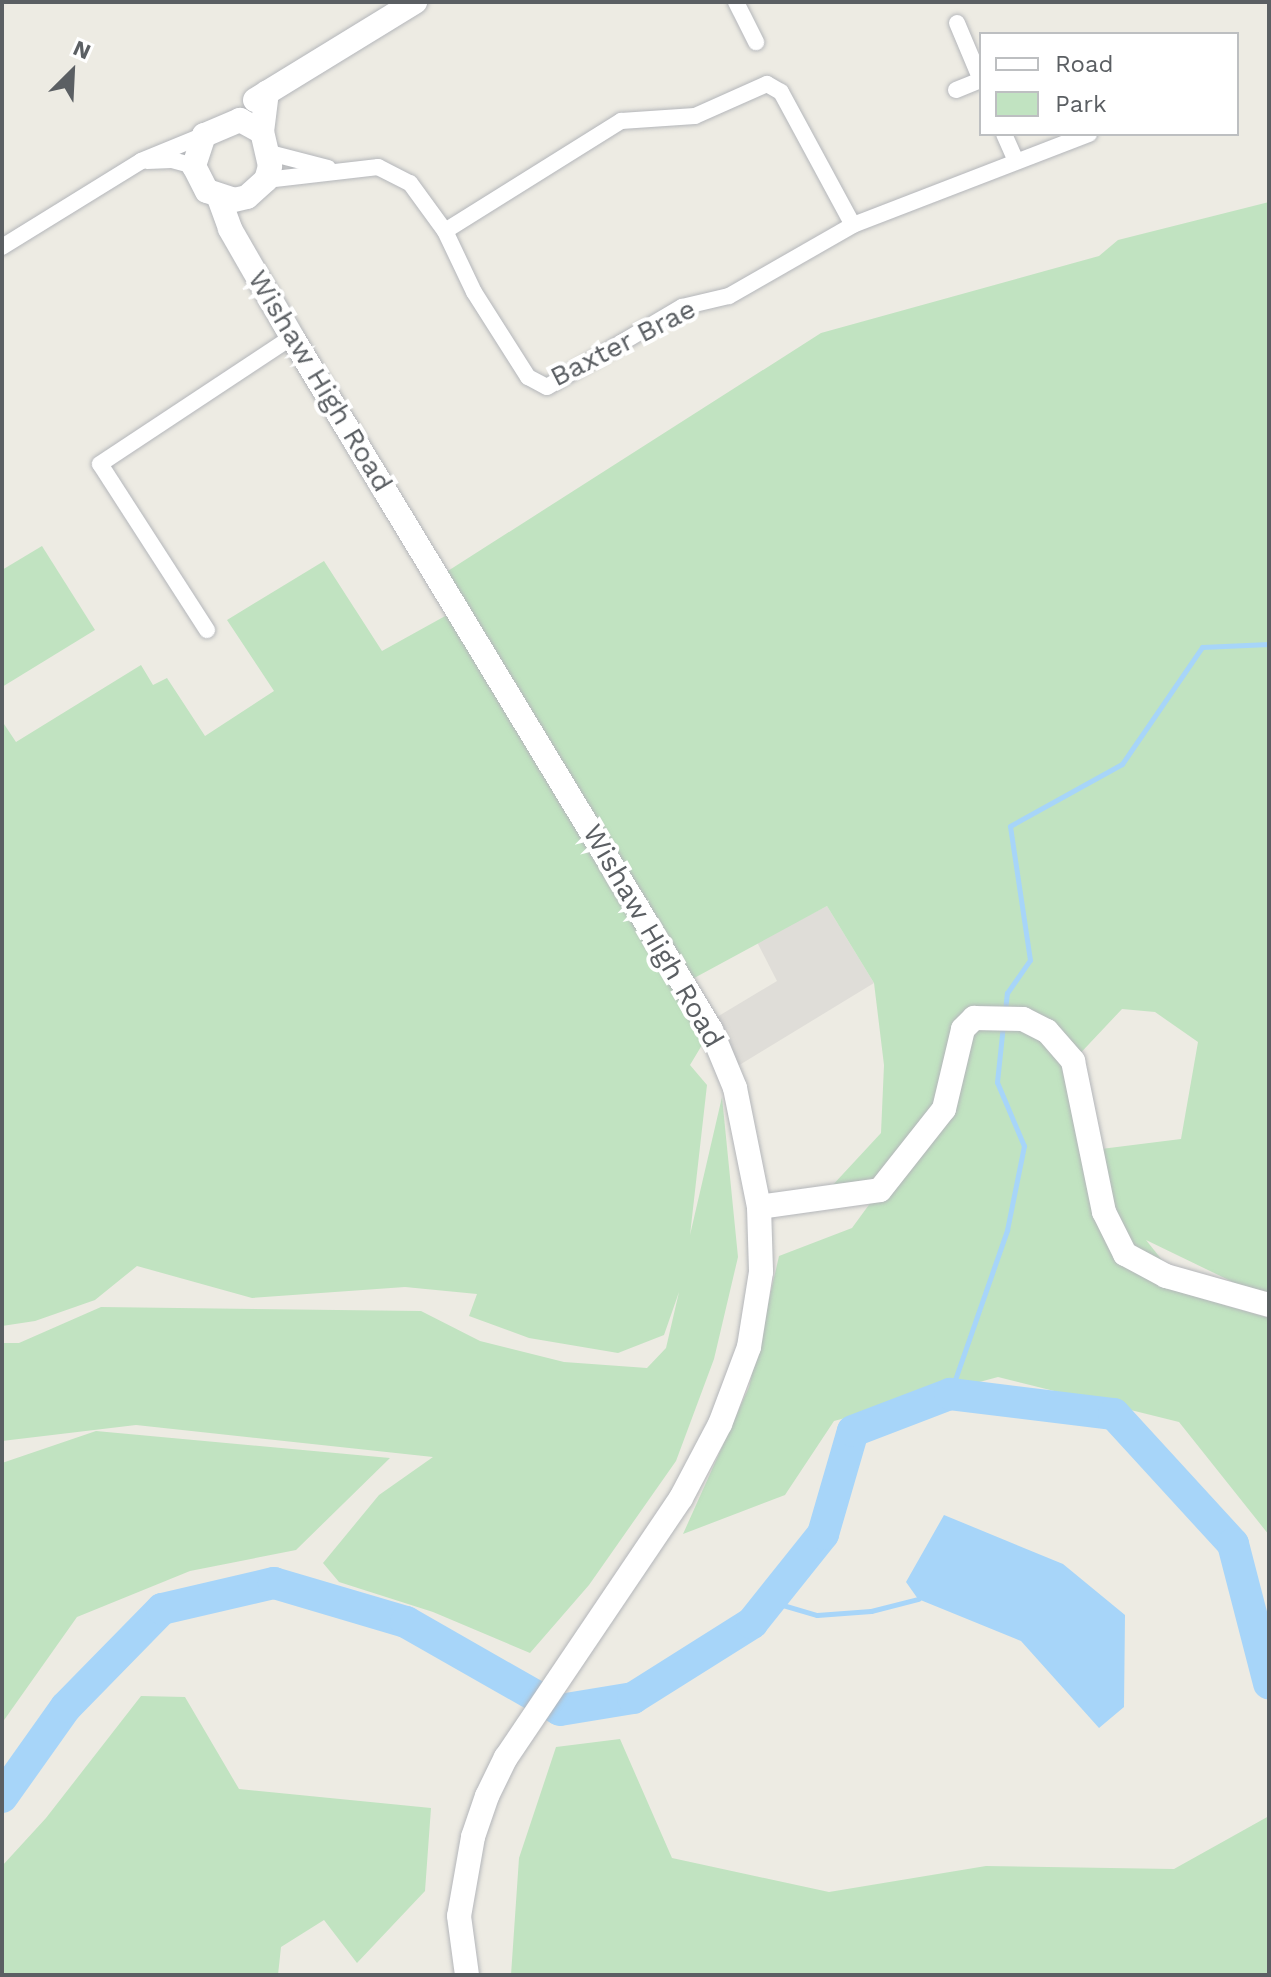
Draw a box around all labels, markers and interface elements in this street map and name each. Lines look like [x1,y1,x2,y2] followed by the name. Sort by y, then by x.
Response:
[32,32,112,112] north arrow
[979,32,1239,136] legend
[69,35,95,64] text: N
[1055,50,1114,78] text: Road
[1055,90,1107,118] text: Park
[240,264,400,498] street label: Wishaw High Road
[544,292,702,394] street label: Baxter Brae
[575,818,731,1054] street label: Wishaw High Road

